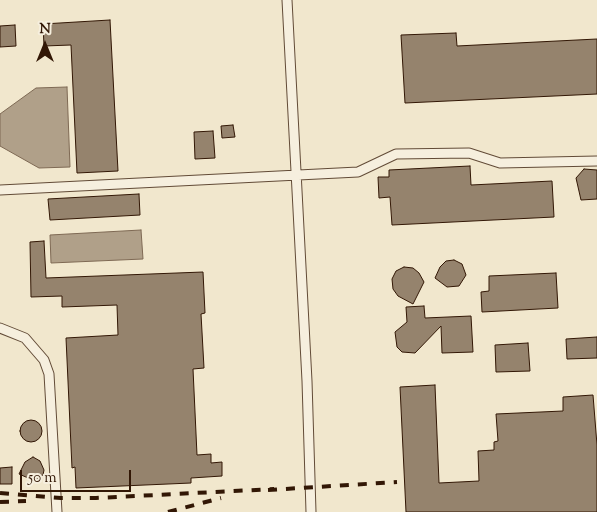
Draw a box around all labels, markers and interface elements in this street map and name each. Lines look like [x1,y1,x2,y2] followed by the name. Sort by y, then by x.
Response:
[20,20,70,70] north arrow
[39,20,51,40] text: N
[22,460,134,492] scale bar
[28,468,57,489] text: 50 m

